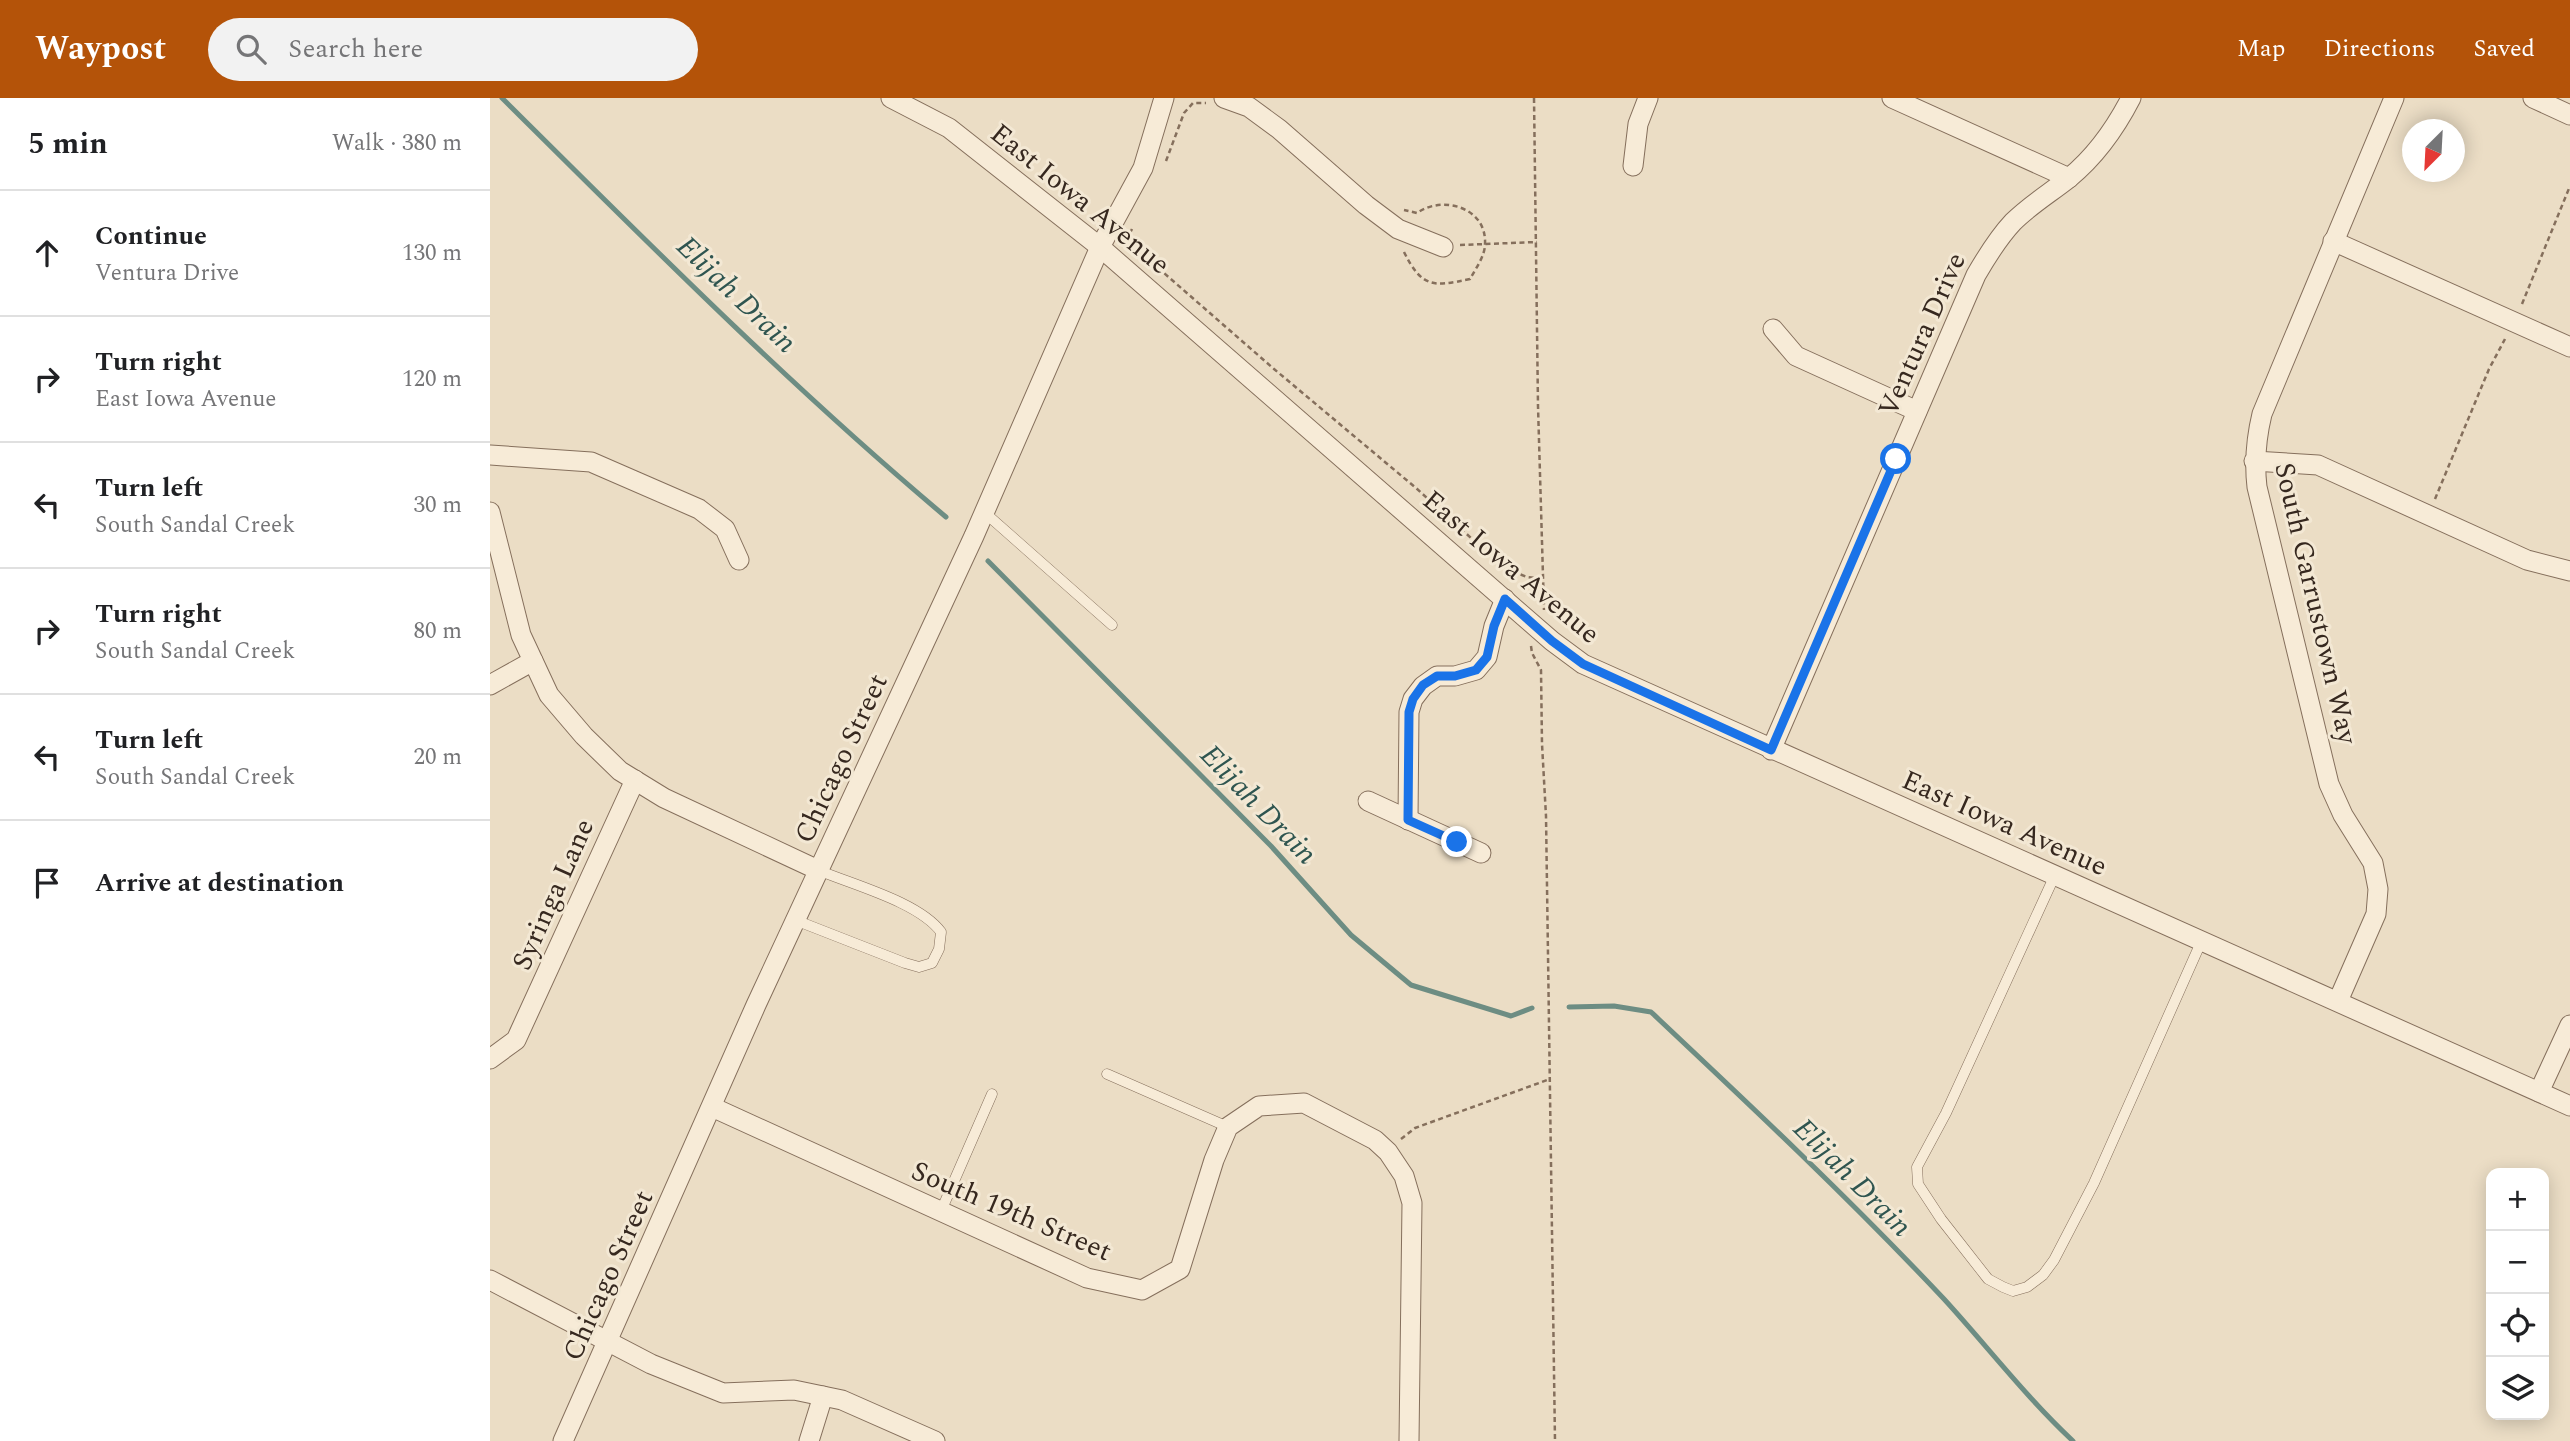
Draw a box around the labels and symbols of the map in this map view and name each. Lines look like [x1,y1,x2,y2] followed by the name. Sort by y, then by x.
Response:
[981,113,1179,285] street label: East Iowa Avenue
[2402,119,2465,182] north arrow
[665,225,807,364] water label: Elijah Drain
[1867,246,1978,423] street label: Ventura Drive
[1880,443,1911,474] route start
[2262,458,2369,750] street label: South Garrustown Way
[1413,480,1609,655] street label: East Iowa Avenue
[783,667,900,851] street label: Chicago Street
[1189,734,1328,876] water label: Elijah Drain
[1895,759,2114,888] street label: East Iowa Avenue
[501,812,606,977] street label: Syringa Lane
[1441,826,1472,857] route end
[1782,1107,1923,1248] water label: Elijah Drain
[904,1150,1118,1273] street label: South 19th Street
[552,1183,665,1368] street label: Chicago Street

